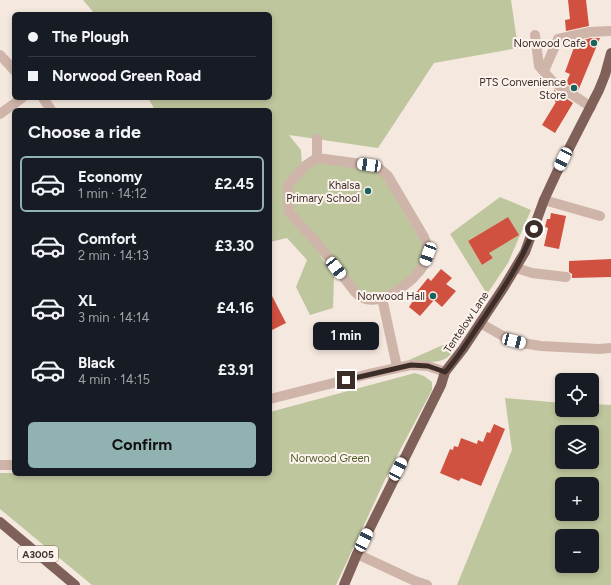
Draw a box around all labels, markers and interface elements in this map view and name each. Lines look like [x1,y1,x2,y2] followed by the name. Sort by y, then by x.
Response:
[52,28,129,46] text: The Plough
[513,37,586,50] place label: Norwood Cafe
[589,38,599,48] marker: Norwood Cafe
[52,67,201,85] text: Norwood Green Road
[479,76,566,102] place label: PTS Convenience Store
[569,83,579,93] marker: PTS Convenience Store
[28,121,141,143] text: Choose a ride
[552,146,574,172] car
[356,157,382,173] car
[30,166,66,202] icon: car
[78,168,143,186] text: Economy
[214,175,254,193] text: £2.45
[286,179,360,205] place label: Khalsa Primary School
[78,186,147,201] text: 1 min · 14:12
[363,186,373,196] marker: Khalsa Primary School
[525,220,543,238] route start
[30,228,66,264] icon: car
[78,230,137,248] text: Comfort
[215,237,254,255] text: £3.30
[418,241,438,267] car
[78,248,149,263] text: 2 min · 14:13
[324,255,348,281] car
[441,289,492,355] street label: Tentelow Lane
[30,290,66,326] icon: car
[357,290,425,303] place label: Norwood Hall
[428,291,438,301] marker: Norwood Hall
[78,292,96,310] text: XL
[217,299,254,317] text: £4.16
[78,310,150,325] text: 3 min · 14:14
[313,322,379,350] callout: 1 min
[331,328,361,343] text: 1 min
[501,332,527,350] car
[30,352,66,388] icon: car
[78,354,115,372] text: Black
[218,361,254,379] text: £3.91
[337,371,355,389] route end
[78,372,150,387] text: 4 min · 14:15
[555,373,599,573] map controls
[555,373,599,417] button: locate
[28,422,256,468] button: Confirm
[555,425,599,469] button: layers
[290,452,370,465] park label: Norwood Green
[387,456,409,482] car
[555,477,599,521] button: +
[353,527,375,553] car
[555,529,599,573] button: −
[18,546,58,562] road number: A3005

